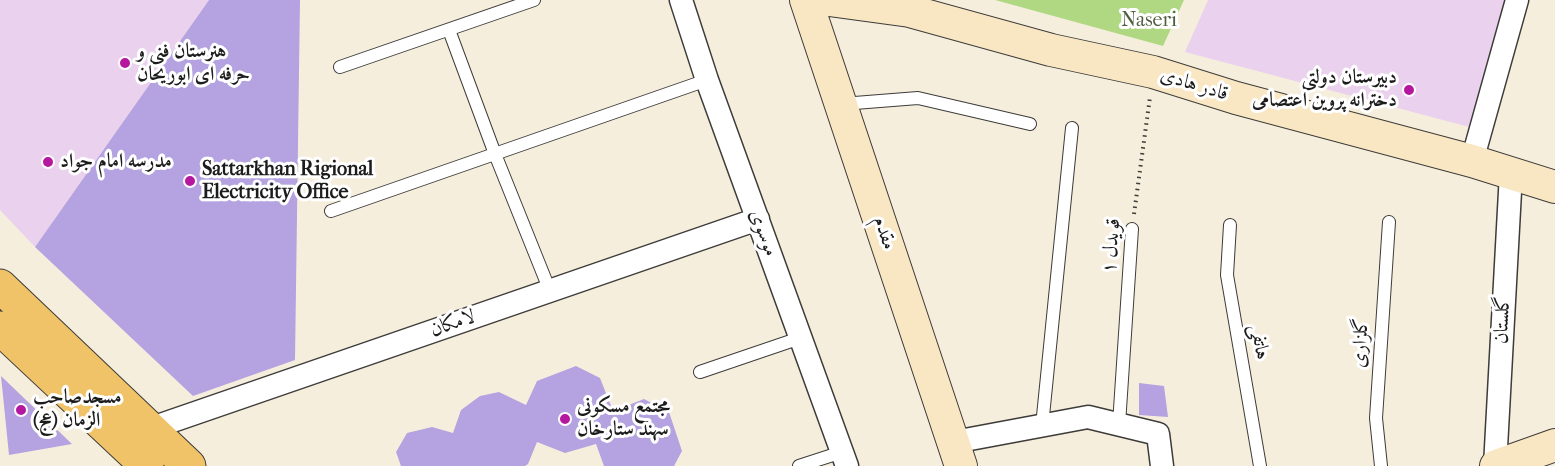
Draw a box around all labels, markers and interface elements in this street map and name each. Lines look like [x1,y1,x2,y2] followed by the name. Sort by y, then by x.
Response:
[1121,9,1177,33] park label: Naseri
[137,40,250,87] place label: هنرستان فنی و حرفه ای ابوریحان
[118,56,132,70] marker: هنرستان فنی و حرفه ای ابوریحان
[1157,63,1231,107] street label: قادر هادی
[1252,66,1397,113] place label: دبیرستان دولتی دخترانه پروین اعتصامی
[1402,83,1416,97] marker: دبیرستان دولتی دخترانه پروین اعتصامی
[60,150,172,174] place label: مدرسه امام جواد
[41,155,55,169] marker: مدرسه امام جواد
[202,158,373,205] place label: Sattarkhan Rigional Electricity Office
[183,174,197,188] marker: Sattarkhan Rigional Electricity Office
[743,206,783,260] street label: موسوی
[867,213,901,253] street label: مقدم
[1098,217,1126,275] street label: قویدل ۱
[1490,295,1516,345] street label: گلستان
[427,305,479,343] street label: لامکان
[1347,317,1375,369] street label: گلزاری
[1244,322,1274,362] street label: هاتفی
[33,386,122,433] place label: مسجدصاحب الزمان (عج)
[577,395,670,442] place label: مجتمع مسکونی سهند ستارخان
[14,403,28,417] marker: مسجدصاحب الزمان (عج)
[558,412,572,426] marker: مجتمع مسکونی سهند ستارخان

